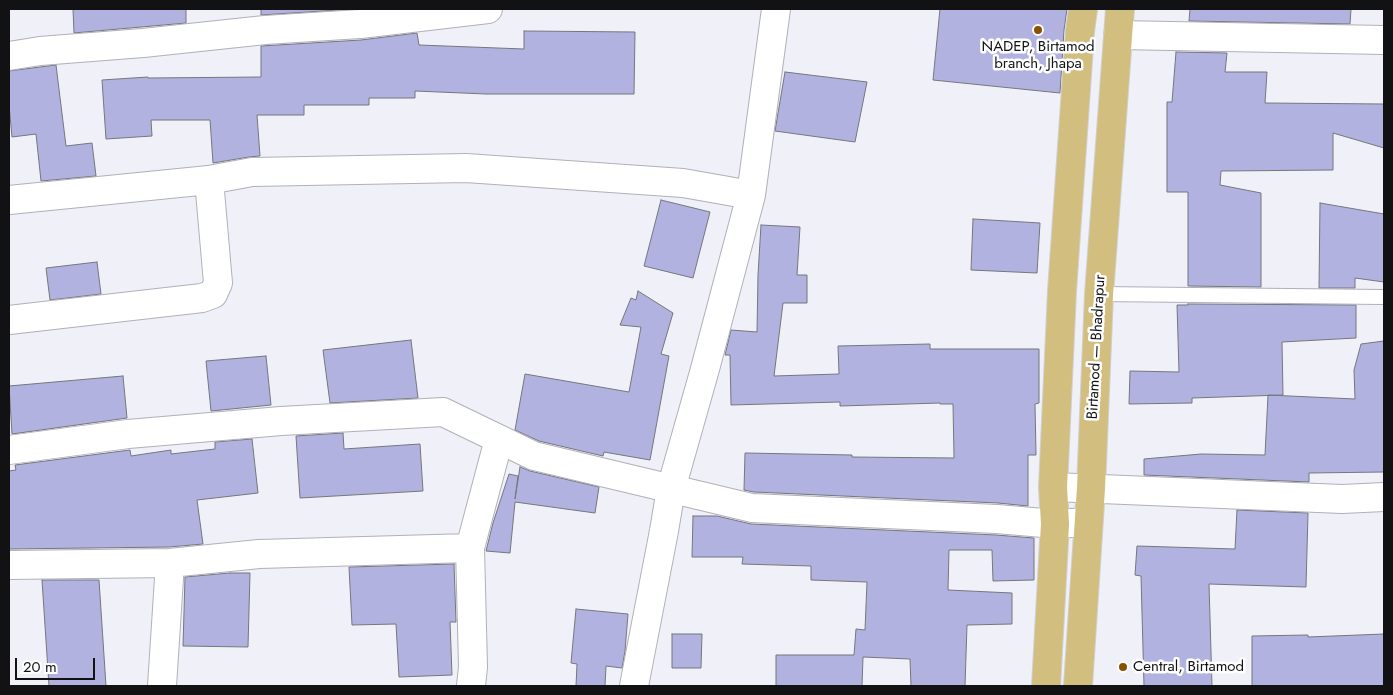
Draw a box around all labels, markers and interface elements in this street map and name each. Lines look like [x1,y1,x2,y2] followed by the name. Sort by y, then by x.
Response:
[1032,24,1044,36] marker: NADEP, Birtamod branch, Jhapa
[982,38,1094,73] place label: NADEP, Birtamod branch, Jhapa
[1084,274,1110,420] street label: Birtamod — Bhadrapur
[18,648,98,680] scale bar
[23,656,57,678] text: 20 m
[1133,658,1244,676] place label: Central, Birtamod
[1117,661,1129,673] marker: Central, Birtamod

